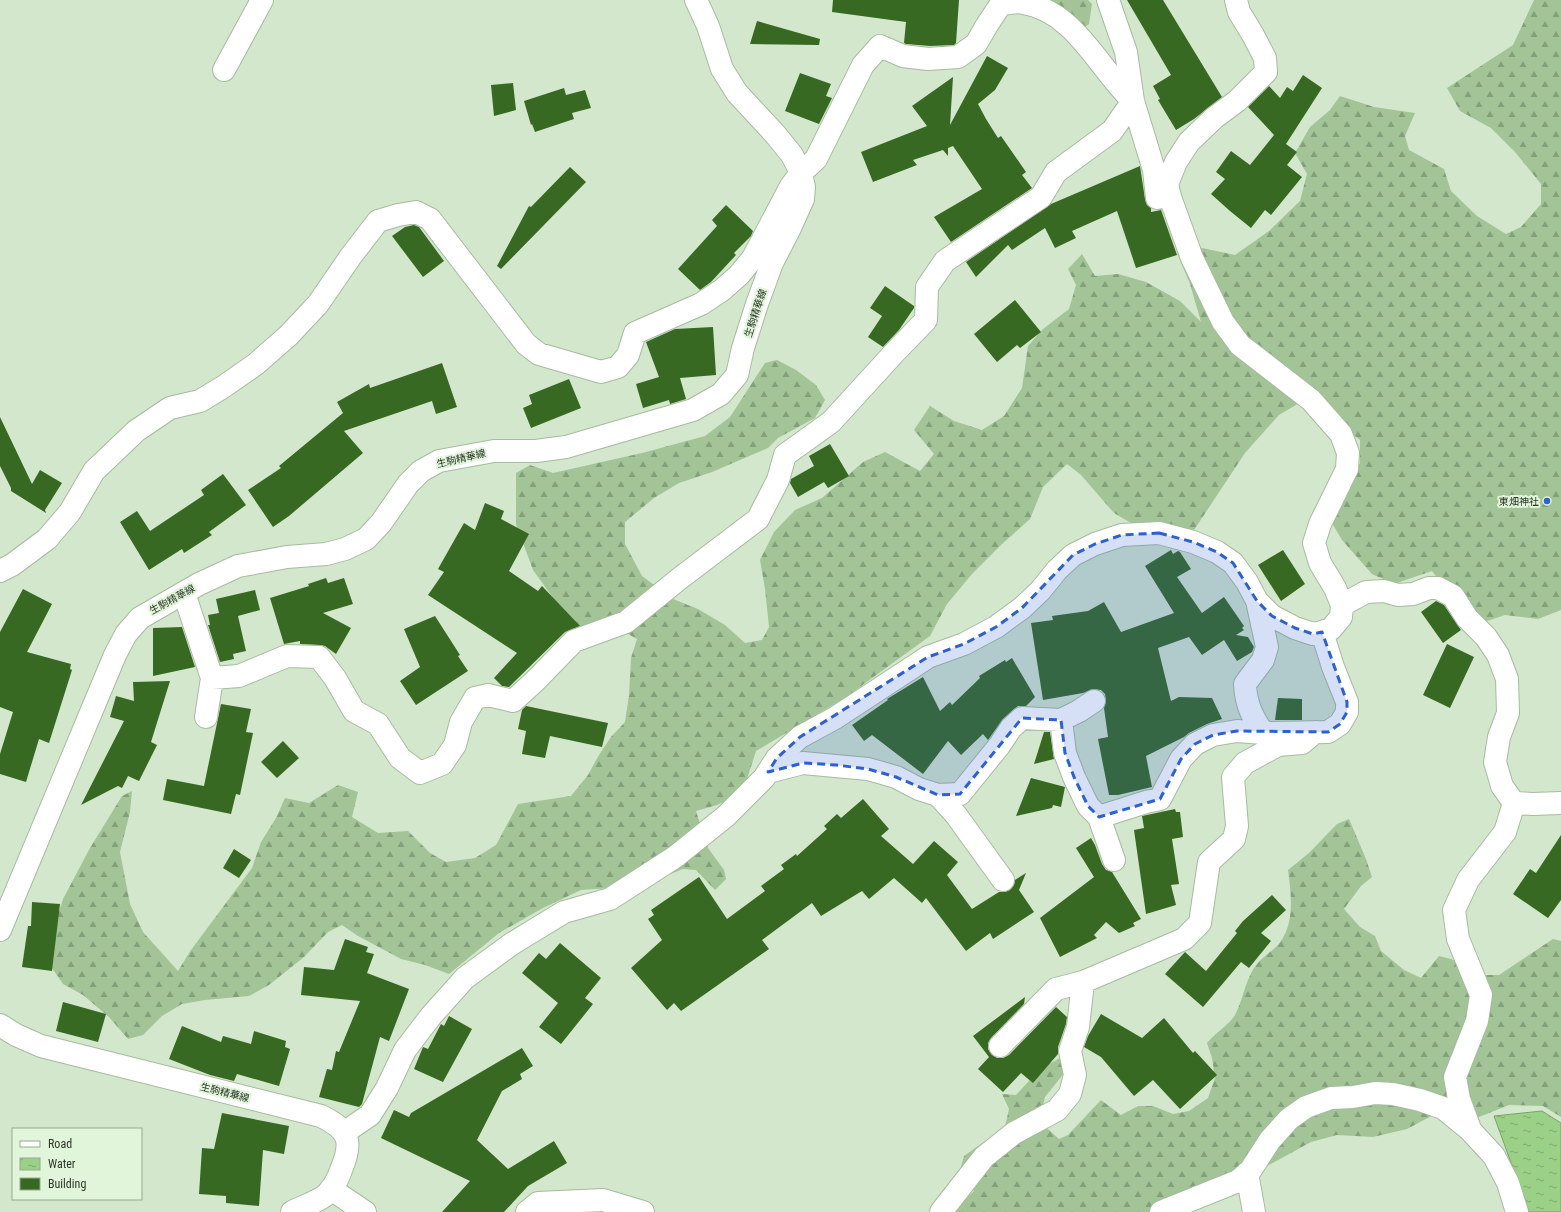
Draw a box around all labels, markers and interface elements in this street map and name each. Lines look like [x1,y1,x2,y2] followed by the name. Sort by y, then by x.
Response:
[743,288,768,339] street label: 生駒精華線
[436,448,487,469] street label: 生駒精華線
[1499,496,1539,507] place label: 東畑神社
[1542,496,1552,506] marker: 東畑神社
[148,583,197,616] street label: 生駒精華線
[199,1081,250,1104] street label: 生駒精華線
[12,1128,142,1200] legend
[48,1137,72,1151] text: Road
[48,1157,76,1171] text: Water
[48,1177,86,1191] text: Building

